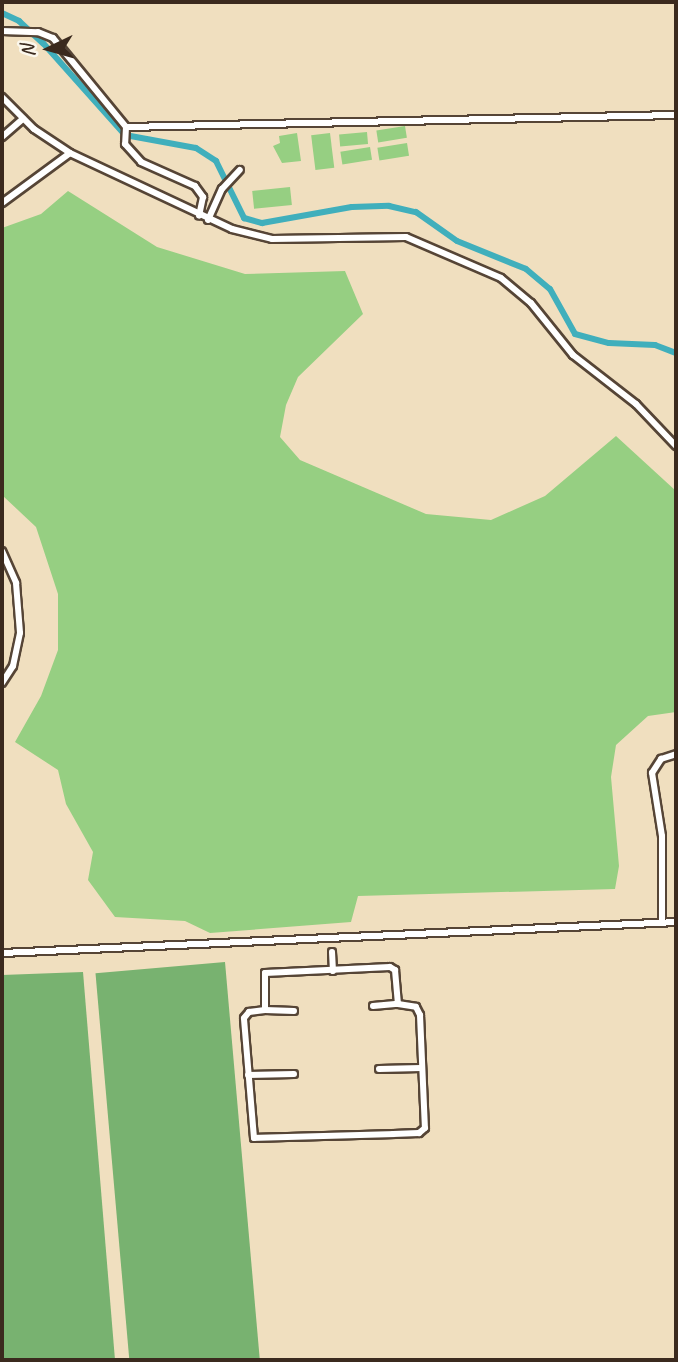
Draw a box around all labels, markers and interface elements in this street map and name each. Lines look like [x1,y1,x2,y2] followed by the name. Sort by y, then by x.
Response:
[14,14,84,84] north arrow
[16,44,41,58] text: N

